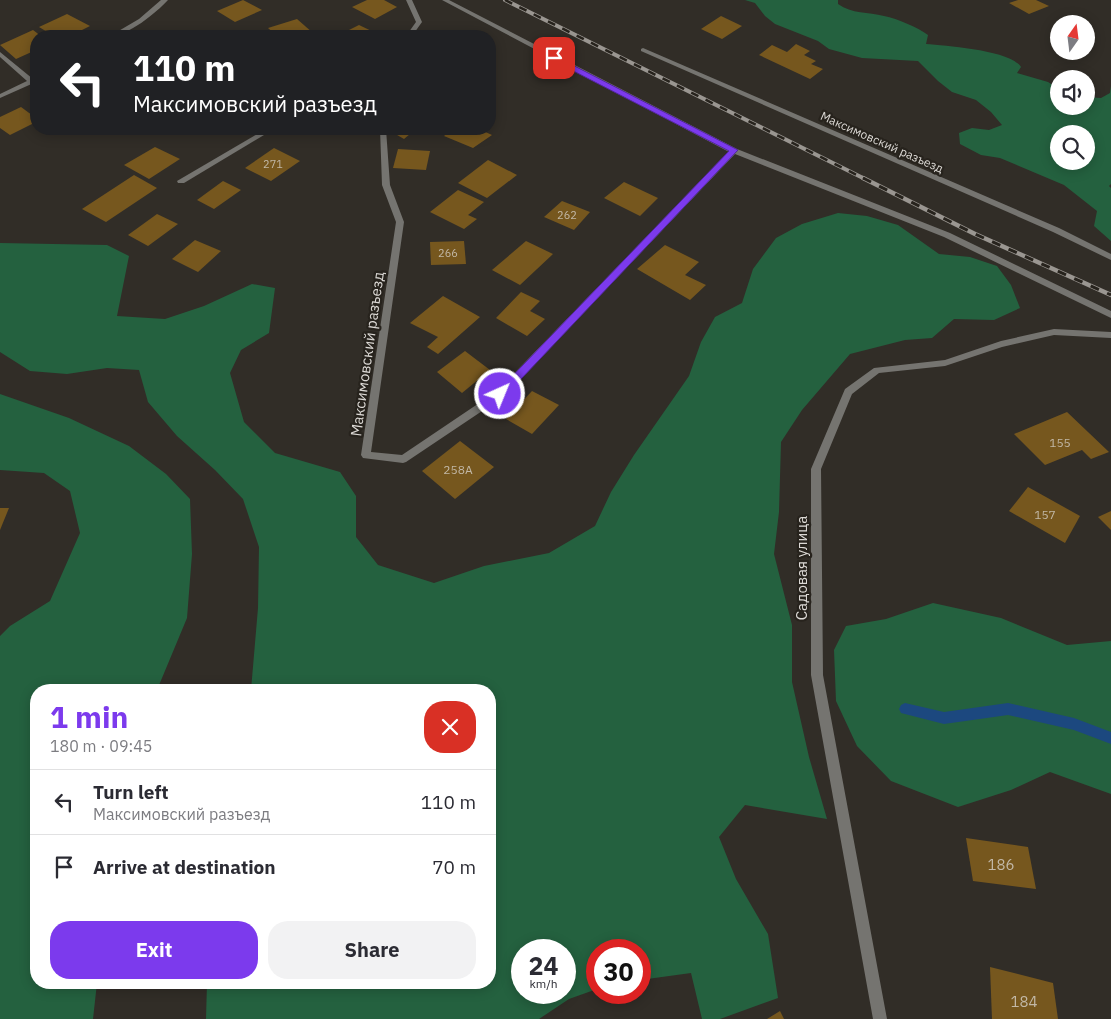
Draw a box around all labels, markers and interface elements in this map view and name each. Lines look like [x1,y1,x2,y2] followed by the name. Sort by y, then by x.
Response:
[1050,15,1095,60] north arrow
[1050,15,1095,170] map controls
[533,37,575,79] pin
[540,44,568,72] icon: arrive
[133,45,236,91] text: 110 m
[50,50,115,115] icon: left
[1050,70,1095,115] button: sound
[133,89,377,118] text: Максимовский разъезд
[818,108,946,176] street label: Максимовский разъезд
[1050,125,1095,170] button: search
[263,157,283,171] house number: 271
[557,208,577,222] house number: 262
[438,246,458,260] house number: 266
[346,270,388,438] street label: Максимовский разъезд
[473,367,525,419] position arrow
[1049,435,1071,450] house number: 155
[443,462,473,477] house number: 258А
[1034,507,1056,522] house number: 157
[792,516,811,620] street label: Садовая улица
[50,697,128,736] text: 1 min
[424,701,476,753] button: close
[50,736,152,756] text: 180 m · 09:45
[93,780,169,804] text: Turn left
[50,788,78,816] icon: left
[421,790,476,814] text: 110 m
[93,804,270,824] text: Максимовский разъезд
[50,853,78,881] icon: arrive
[93,855,276,879] text: Arrive at destination
[432,855,476,879] text: 70 m
[987,855,1015,874] house number: 186
[50,921,258,979] button: Exit
[268,921,476,979] button: Share
[586,939,651,1004] speed limit sign: 30
[528,949,559,982] text: 24
[529,976,558,991] text: km/h
[1010,992,1038,1011] house number: 184

